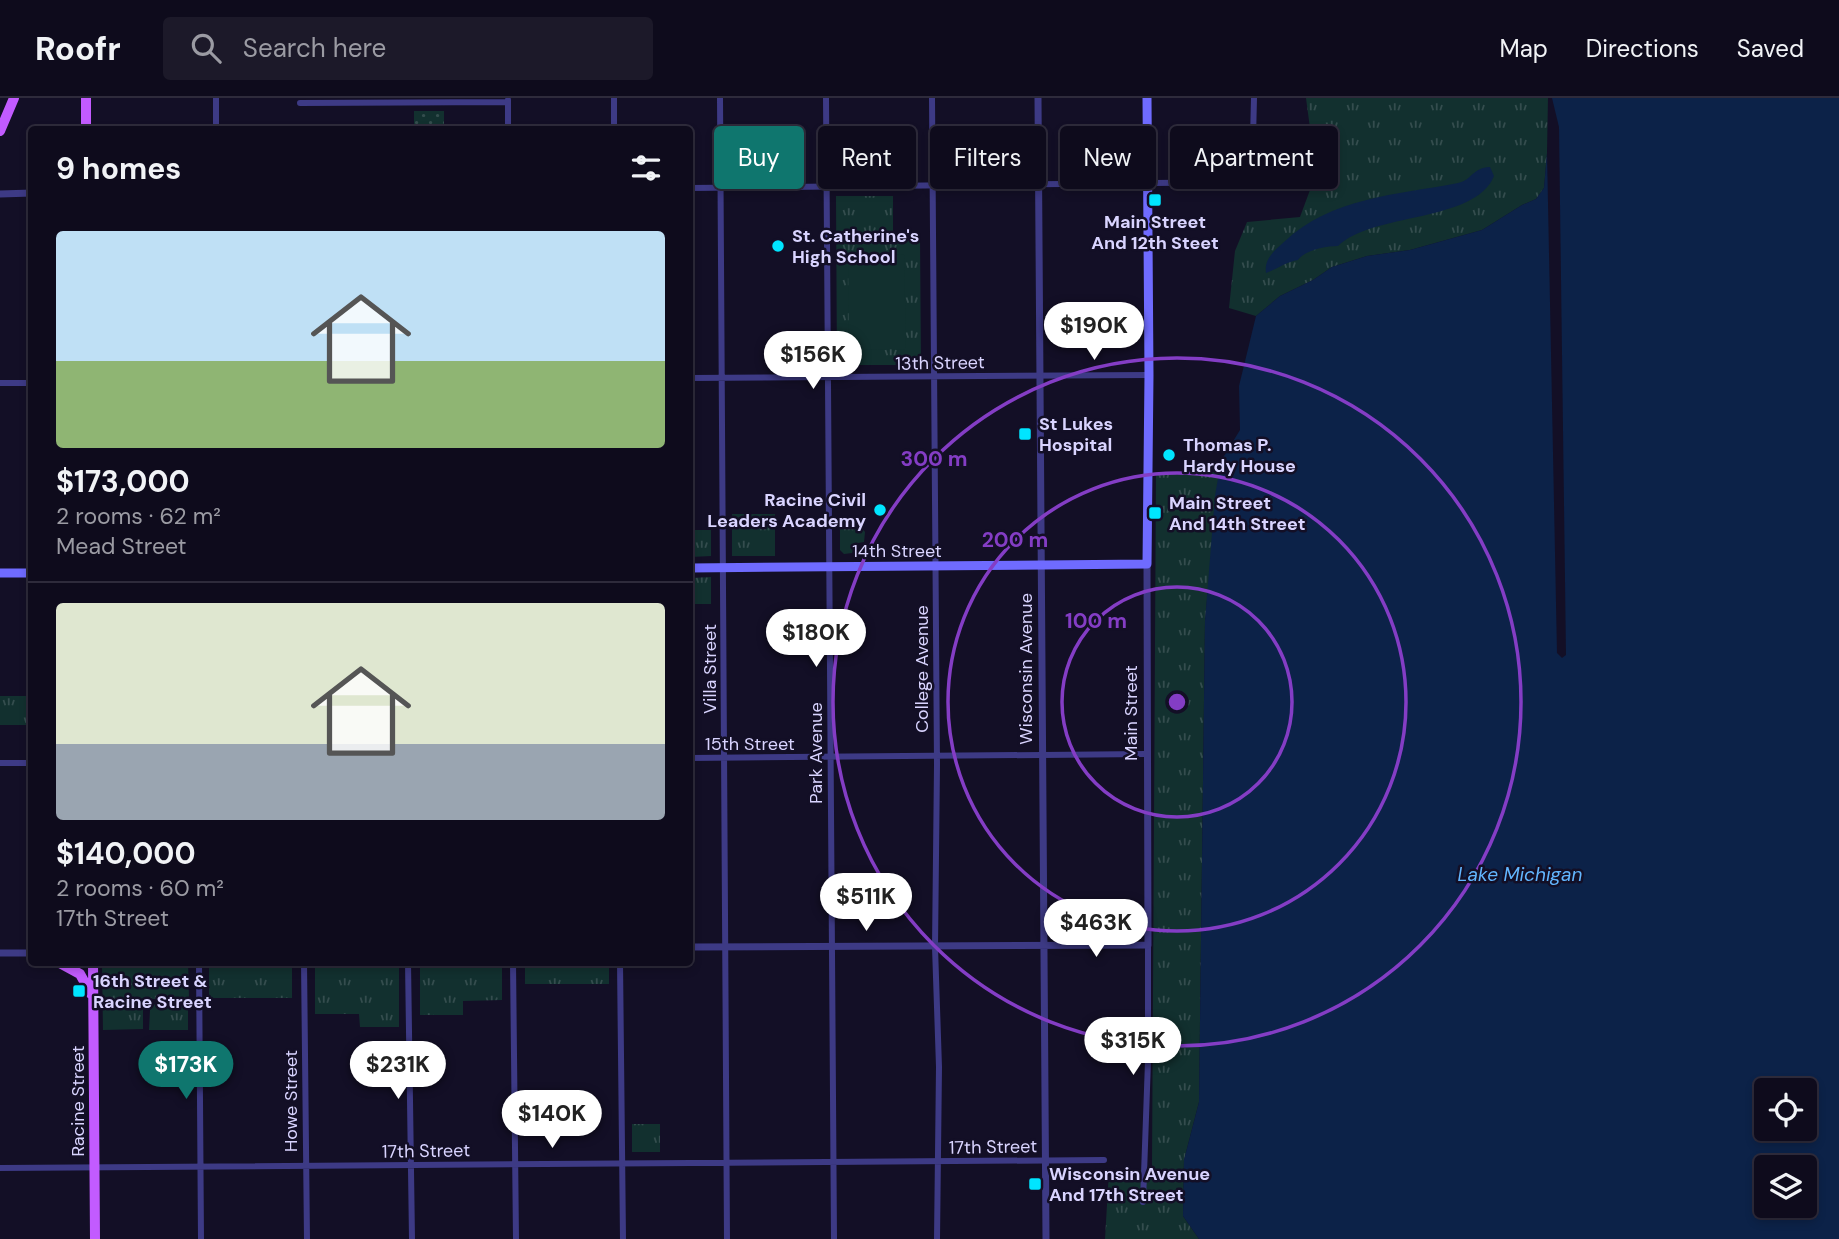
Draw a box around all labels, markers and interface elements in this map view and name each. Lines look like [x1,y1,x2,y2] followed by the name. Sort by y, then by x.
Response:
[163,17,653,80] search box
[35,27,121,70] text: Roofr
[187,29,225,67] icon: search
[243,31,386,65] text: Search here
[1500,33,1548,64] text: Map
[1586,33,1699,64] text: Directions
[1737,33,1804,64] text: Saved
[714,126,804,189] chip: Buy
[818,126,916,189] chip: Rent
[930,126,1046,189] chip: Filters
[1060,126,1156,189] chip: New
[1170,126,1338,189] chip: Apartment
[56,149,181,188] text: 9 homes
[627,149,665,187] icon: filters
[1147,192,1163,208] marker: Main Street And 12th Steet
[1091,210,1219,255] place label: Main Street And 12th Steet
[792,224,919,269] place label: St. Catherine's High School
[770,238,786,254] marker: St. Catherine's High School
[298,276,424,402] icon: home
[1045,302,1143,362] pin: $190K
[1060,310,1128,340] text: $190K
[764,331,862,391] pin: $156K
[780,339,846,369] text: $156K
[895,350,985,376] street label: 13th Street
[1039,412,1113,457] place label: St Lukes Hospital
[1017,426,1033,442] marker: St Lukes Hospital
[1183,433,1296,478] place label: Thomas P. Hardy House
[901,445,967,473] text: 300 m
[1161,447,1177,463] marker: Thomas P. Hardy House
[56,462,190,501] text: $173,000
[707,488,866,533] place label: Racine Civil Leaders Academy
[1169,491,1306,536] place label: Main Street And 14th Street
[56,501,221,531] text: 2 rooms · 62 m²
[872,502,888,518] marker: Racine Civil Leaders Academy
[1147,505,1163,521] marker: Main Street And 14th Street
[982,526,1048,554] text: 200 m
[56,531,187,561] text: Mead Street
[852,539,942,563] street label: 14th Street
[1014,593,1038,745] street label: Wisconsin Avenue
[910,605,934,733] street label: College Avenue
[1065,607,1127,635] text: 100 m
[767,610,865,669] pin: $180K
[782,617,850,647] text: $180K
[698,624,722,714] street label: Villa Street
[298,648,424,774] icon: home
[1119,665,1143,761] street label: Main Street
[1165,690,1189,714] centre of rings
[804,702,828,804] street label: Park Avenue
[705,732,795,756] street label: 15th Street
[56,834,196,873] text: $140,000
[1458,862,1583,887] water label: Lake Michigan
[56,873,224,903] text: 2 rooms · 60 m²
[817,874,915,933] pin: $511K
[836,881,896,911] text: $511K
[1047,900,1145,959] pin: $463K
[56,903,169,933] text: 17th Street
[1060,907,1132,937] text: $463K
[93,969,212,1014] place label: 16th Street & Racine Street
[71,983,87,999] marker: 16th Street & Racine Street
[1084,1018,1182,1077] pin: $315K
[1100,1025,1166,1055] text: $315K
[137,1042,235,1101] pin: $173K
[349,1042,447,1101] pin: $231K
[66,1045,90,1157] street label: Racine Street
[154,1049,218,1079] text: $173K
[366,1049,430,1079] text: $231K
[279,1050,303,1152] street label: Howe Street
[1754,1078,1817,1218] map controls
[1754,1078,1817,1141] button: locate
[503,1090,601,1150] pin: $140K
[518,1098,586,1128] text: $140K
[949,1134,1037,1160] street label: 17th Street
[382,1138,470,1164] street label: 17th Street
[1754,1155,1817,1218] button: layers
[1049,1162,1210,1207] place label: Wisconsin Avenue And 17th Street
[1027,1176,1043,1192] marker: Wisconsin Avenue And 17th Street

